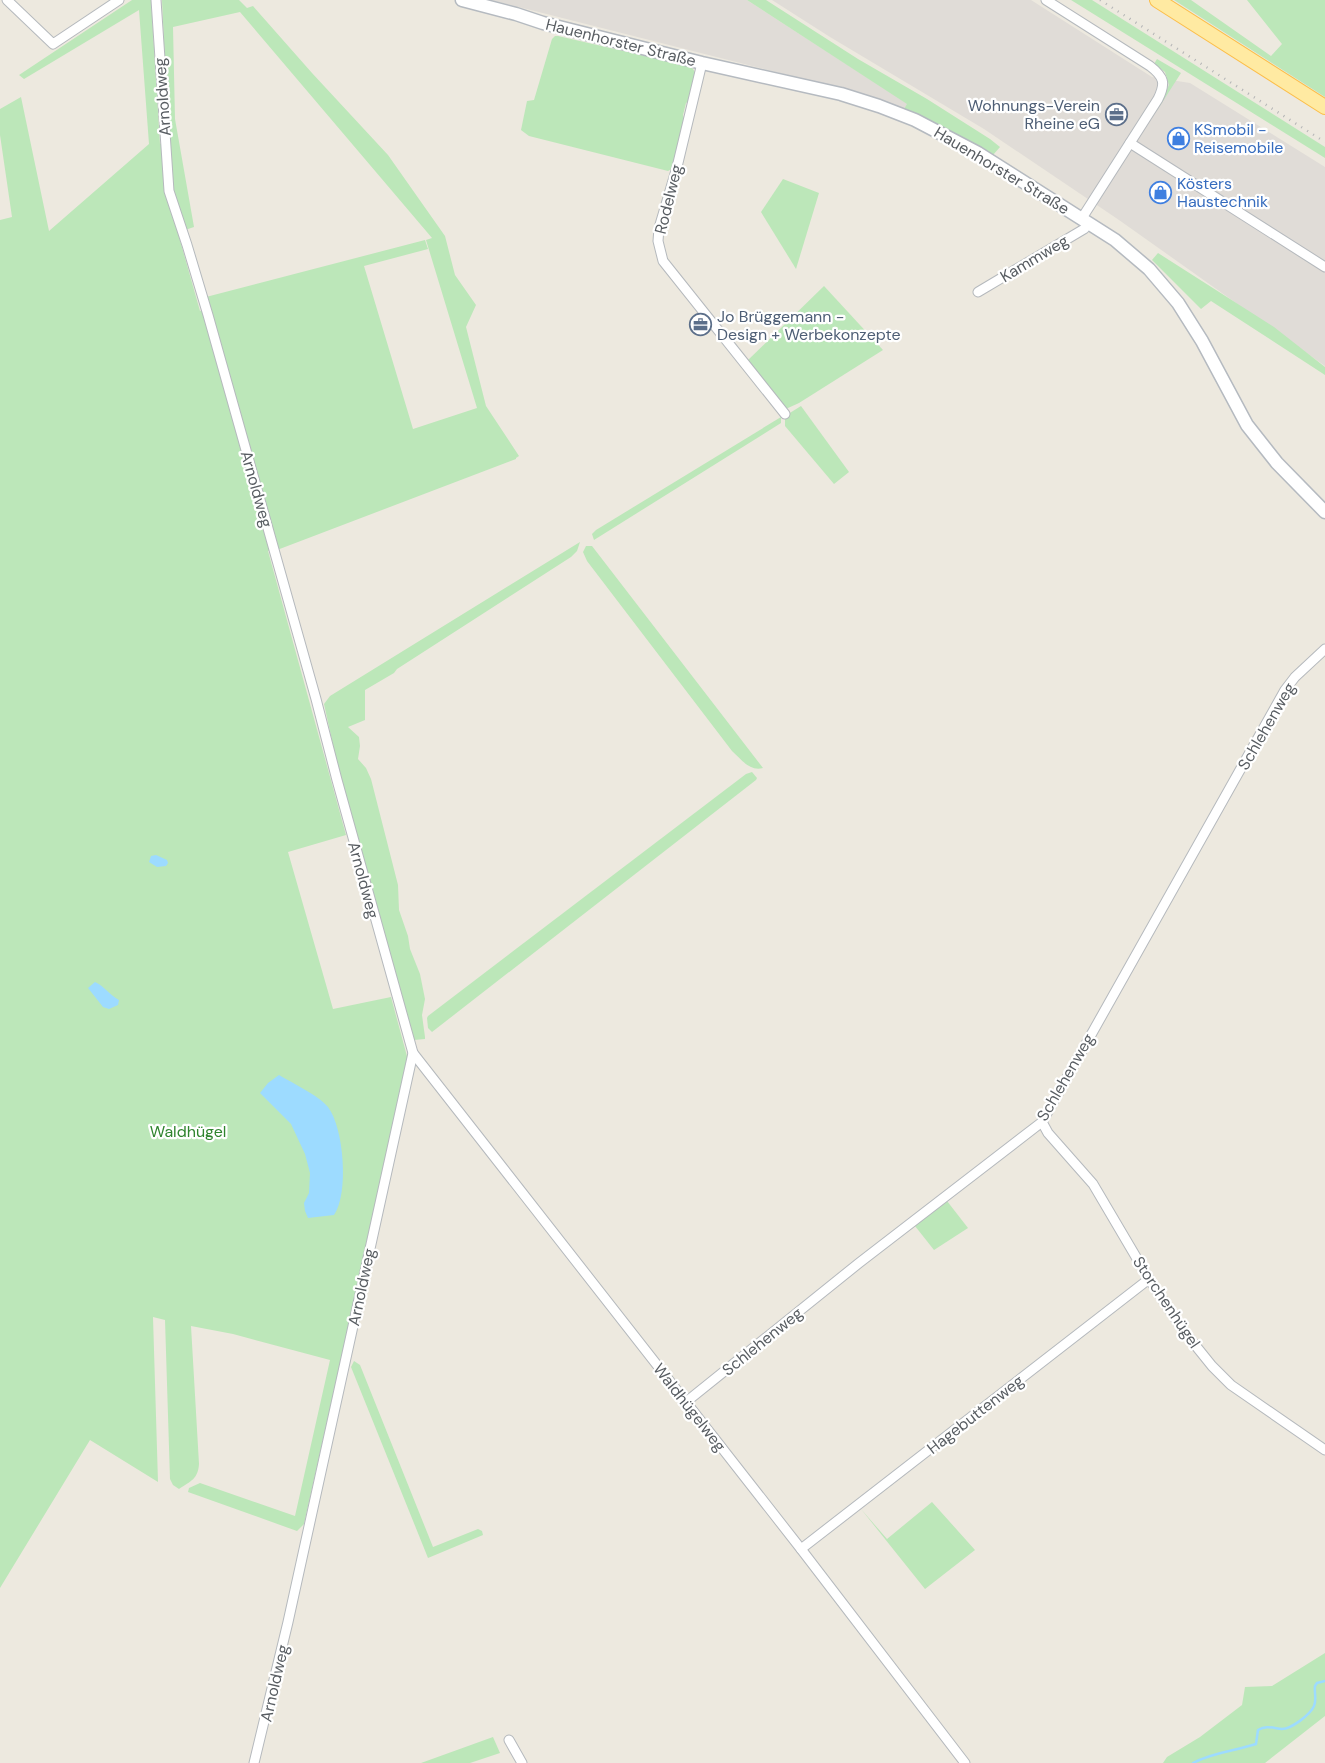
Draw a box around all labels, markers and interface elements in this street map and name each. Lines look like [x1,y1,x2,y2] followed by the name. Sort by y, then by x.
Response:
[543,14,698,71] street label: Hauenhorster Straße
[149,57,176,137] street label: Arnoldweg
[968,95,1100,134] place label: Wohnungs-Verein Rheine eG
[1104,102,1128,126] office icon: Wohnungs-Verein Rheine eG
[1194,119,1283,158] place label: KSmobil - Reisemobile
[930,122,1073,219] street label: Hauenhorster Straße
[1166,126,1190,150] shop icon: KSmobil - Reisemobile
[650,162,687,236] street label: Rodelweg
[1177,173,1268,212] place label: Kösters Haustechnik
[1149,180,1173,204] shop icon: Kösters Haustechnik
[996,230,1072,287] street label: Kammweg
[717,306,901,345] place label: Jo Brüggemann - Design + Werbekonzepte
[689,313,713,337] office icon: Jo Brüggemann - Design + Werbekonzepte
[236,448,277,530] street label: Arnoldweg
[1233,679,1300,774] street label: Schlehenweg
[343,839,384,921] street label: Arnoldweg
[1032,1030,1099,1125] street label: Schlehenweg
[150,1121,226,1142] park label: Waldhügel
[343,1246,380,1328] street label: Arnoldweg
[1128,1252,1205,1352] street label: Storchenhügel
[718,1302,807,1380] street label: Schlehenweg
[649,1359,731,1456] street label: Waldhügelweg
[923,1370,1028,1459] street label: Hagebuttenweg
[255,1642,294,1724] street label: Arnoldweg

